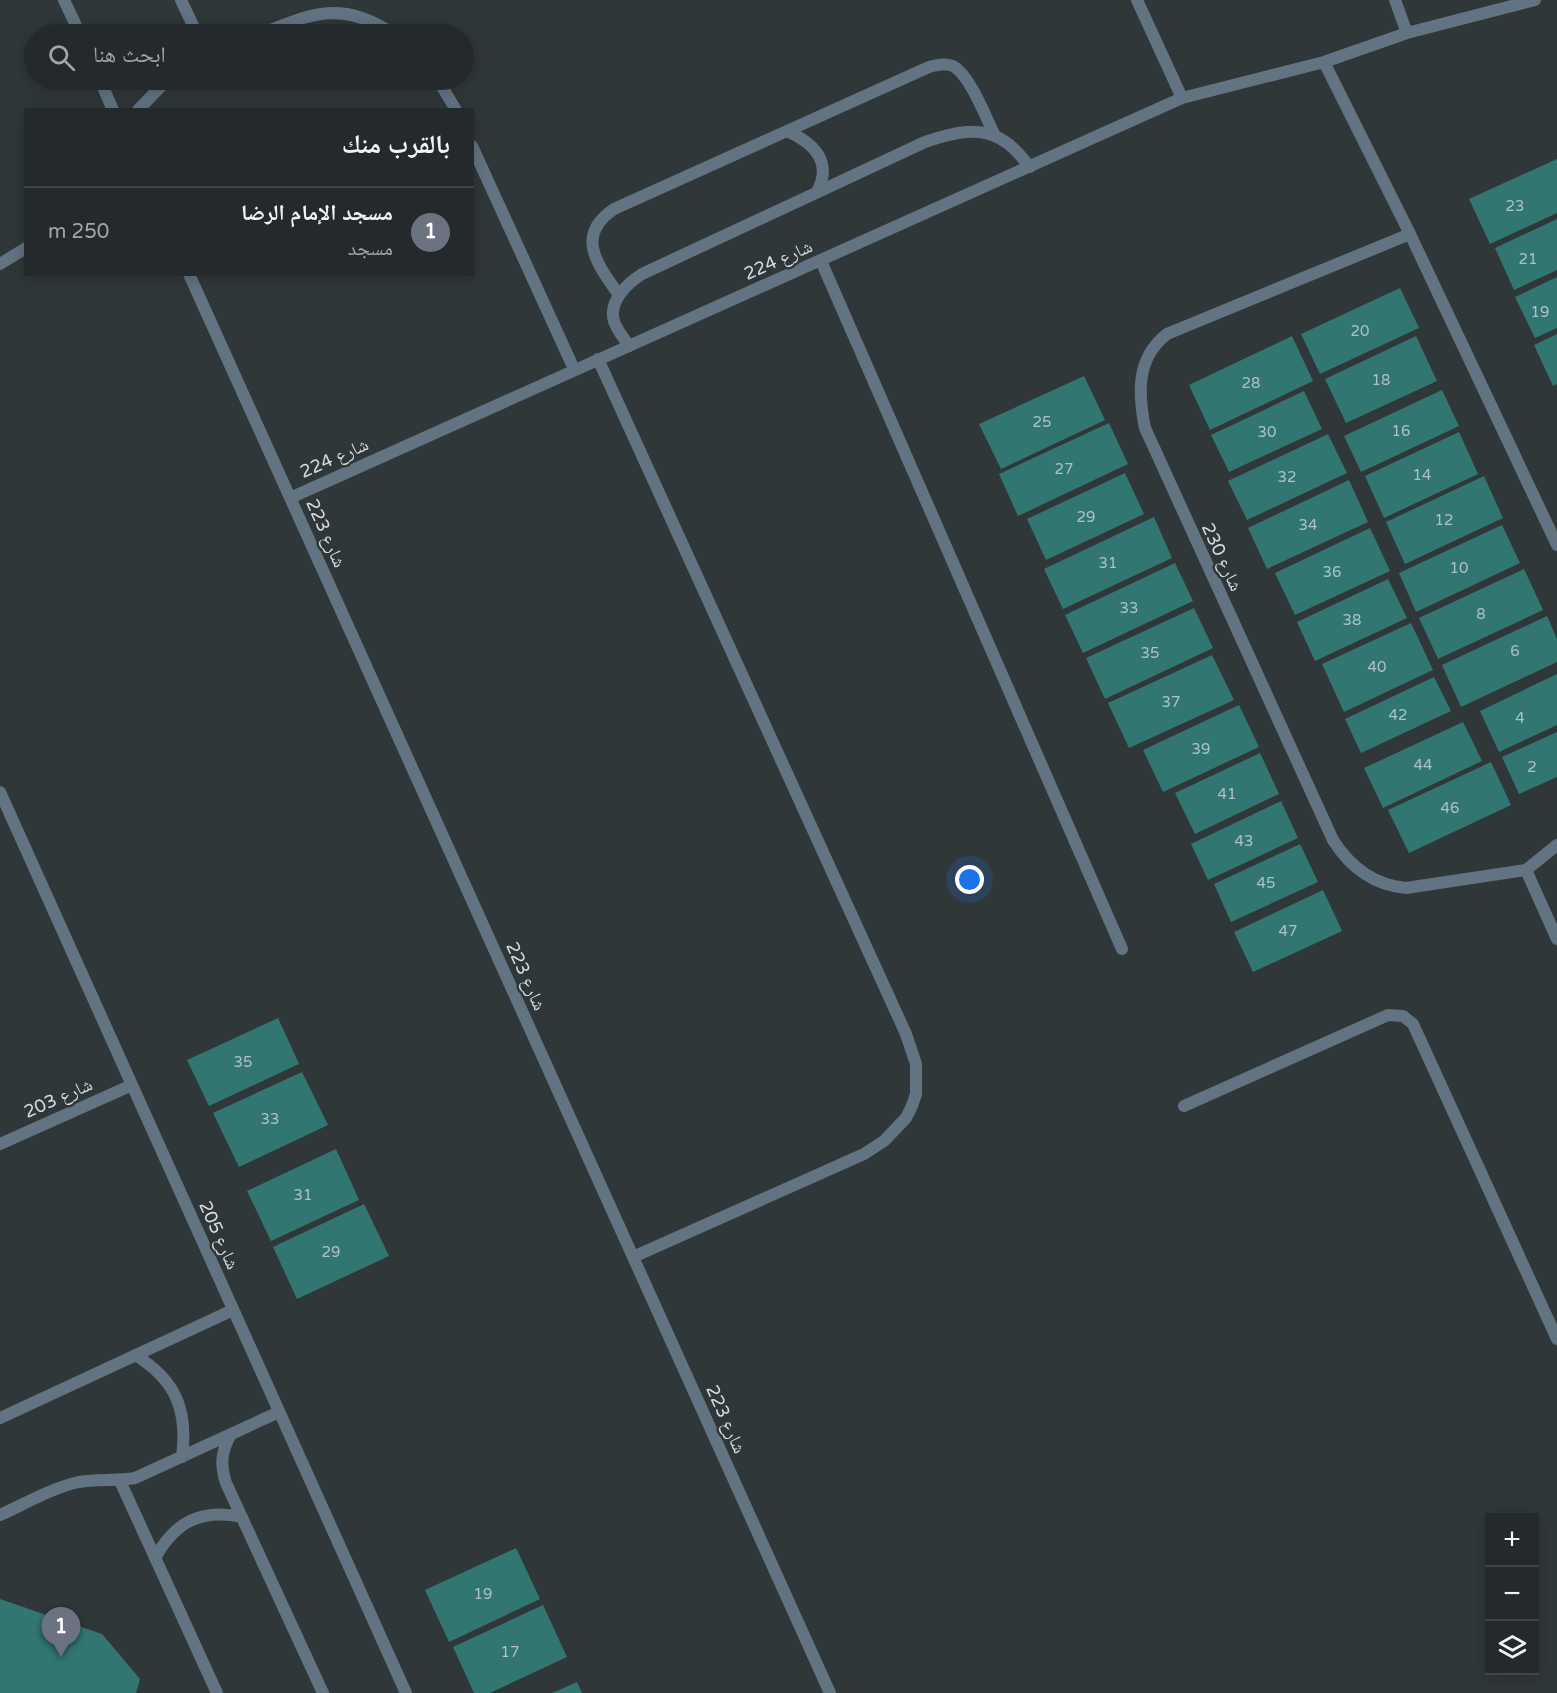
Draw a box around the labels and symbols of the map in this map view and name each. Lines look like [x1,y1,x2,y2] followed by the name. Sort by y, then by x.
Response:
[1506,197,1524,215] house number: 23
[740,235,816,285] street label: شارع 224
[1519,250,1537,268] house number: 21
[1531,303,1549,321] house number: 19
[1351,322,1369,340] house number: 20
[1372,371,1390,389] house number: 18
[1242,374,1260,392] house number: 28
[1033,413,1051,431] house number: 25
[1392,422,1410,440] house number: 16
[1258,423,1276,441] house number: 30
[296,433,372,483] street label: شارع 224
[1055,460,1073,478] house number: 27
[1413,466,1431,484] house number: 14
[1278,468,1296,486] house number: 32
[301,495,351,571] street label: شارع 223
[1077,508,1095,526] house number: 29
[1435,511,1453,529] house number: 12
[1299,516,1317,534] house number: 34
[1197,519,1247,595] street label: شارع 230
[1099,554,1117,572] house number: 31
[1450,559,1468,577] house number: 10
[1323,563,1341,581] house number: 36
[1120,599,1138,617] house number: 33
[1476,605,1486,623] house number: 8
[1343,611,1361,629] house number: 38
[1510,642,1520,660] house number: 6
[1141,644,1159,662] house number: 35
[1368,658,1386,676] house number: 40
[1162,693,1180,711] house number: 37
[1389,706,1407,724] house number: 42
[1515,709,1525,727] house number: 4
[1192,740,1210,758] house number: 39
[1414,756,1432,774] house number: 44
[1527,758,1537,776] house number: 2
[1218,785,1236,803] house number: 41
[1441,799,1459,817] house number: 46
[1235,832,1253,850] house number: 43
[955,865,984,894] your location
[1257,874,1275,892] house number: 45
[1279,922,1297,940] house number: 47
[501,938,551,1014] street label: شارع 223
[234,1053,252,1071] house number: 35
[20,1073,96,1123] street label: شارع 203
[261,1110,279,1128] house number: 33
[294,1186,312,1204] house number: 31
[194,1197,244,1273] street label: شارع 205
[322,1243,340,1261] house number: 29
[701,1381,751,1457] street label: شارع 223
[474,1585,492,1603] house number: 19
[42,1608,80,1657] pin: 1
[501,1643,519,1661] house number: 17

